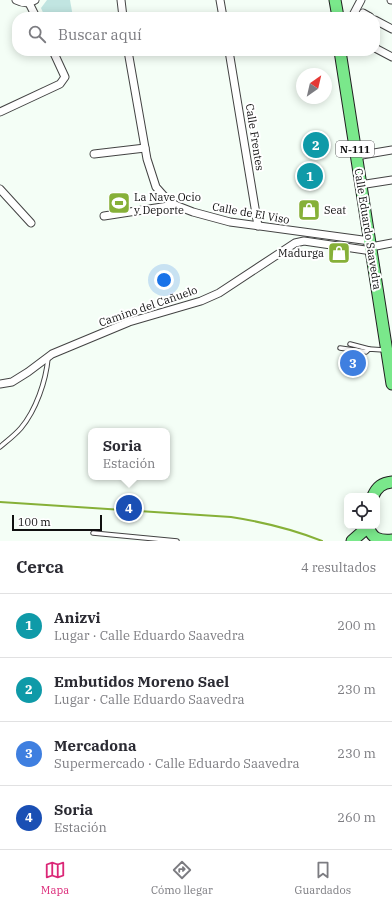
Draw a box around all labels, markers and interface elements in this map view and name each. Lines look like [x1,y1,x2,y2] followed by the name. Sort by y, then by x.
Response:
[12,12,380,56] search box
[26,23,48,45] icon: search
[58,25,142,44] text: Buscar aquí
[296,68,332,104] north arrow
[243,103,267,171] street label: Calle Frentes
[303,130,329,160] pin: 2
[336,141,374,157] road number: N-111
[297,161,323,191] pin: 1
[352,167,384,291] street label: Calle Eduardo Saavedra
[106,190,132,216] sports icon: La Nave Ocio y Deporte
[134,190,201,217] place label: La Nave Ocio y Deporte
[296,197,322,223] shop icon: Seat
[211,199,291,227] street label: Calle de El Viso
[324,203,346,217] place label: Seat
[326,240,352,266] shop icon: Madurga
[278,246,324,260] place label: Madurga
[154,270,174,290] your location
[97,283,199,329] street label: Camino del Cañuelo
[340,348,366,378] pin: 3
[88,428,170,480] popup
[103,436,142,455] text: Soria
[103,455,155,472] text: Estación
[116,493,142,523] pin: 4
[344,493,380,529] map controls
[344,493,380,529] button: locate
[12,513,102,532] scale bar
[18,515,51,529] text: 100 m
[16,556,64,578] text: Cerca
[301,559,376,576] text: 4 resultados
[54,608,101,627] text: Anizvi
[25,617,33,634] text: 1
[337,617,376,634] text: 200 m
[54,627,245,644] text: Lugar · Calle Eduardo Saavedra
[54,672,229,691] text: Embutidos Moreno Sael
[25,681,33,698] text: 2
[337,681,376,698] text: 230 m
[54,691,245,708] text: Lugar · Calle Eduardo Saavedra
[54,736,137,755] text: Mercadona
[25,745,33,762] text: 3
[337,745,376,762] text: 230 m
[54,755,300,772] text: Supermercado · Calle Eduardo Saavedra
[54,800,93,819] text: Soria
[25,809,33,826] text: 4
[337,809,376,826] text: 260 m
[54,819,107,836] text: Estación
[41,859,69,897] tab: Mapa
[151,859,213,897] tab: Cómo llegar
[295,859,351,897] tab: Guardados

